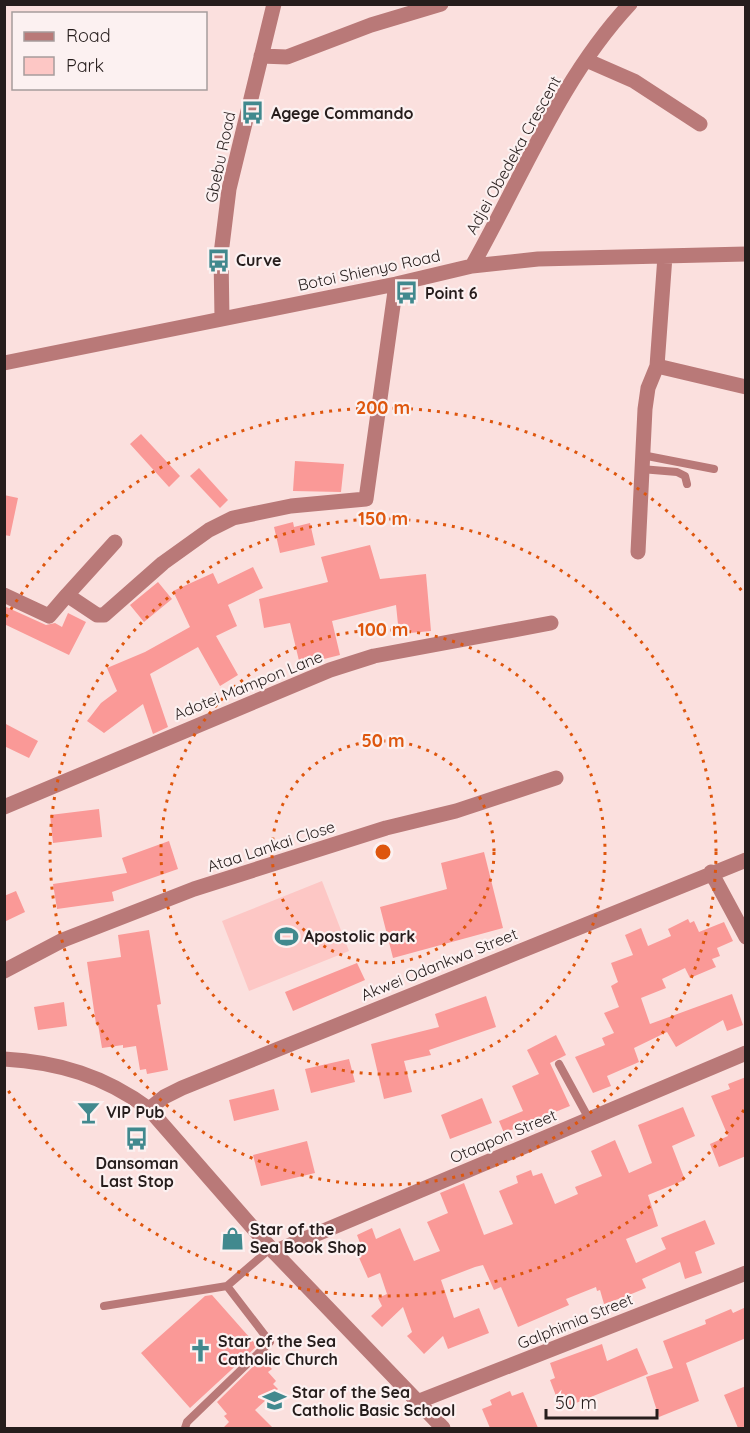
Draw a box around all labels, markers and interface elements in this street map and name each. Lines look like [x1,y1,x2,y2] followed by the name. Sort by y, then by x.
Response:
[12,12,207,90] legend
[66,24,111,47] text: Road
[66,54,104,77] text: Park
[461,72,565,238] street label: Adjei Obedeka Crescent
[240,100,266,126] bus stop icon: Agege Commando
[271,103,413,123] place label: Agege Commando
[201,110,239,204] street label: Gbebu Road
[296,245,442,295] street label: Botoi Shienyo Road
[205,247,231,273] bus stop icon: Curve
[236,250,282,270] place label: Curve
[394,280,420,306] bus stop icon: Point 6
[425,283,478,303] place label: Point 6
[356,396,410,419] text: 200 m
[358,507,408,530] text: 150 m
[358,618,408,641] text: 100 m
[171,646,325,724] street label: Adotei Mampon Lane
[361,729,405,752] text: 50 m
[205,816,337,876] street label: Ataa Lankai Close
[373,842,393,862] centre of rings
[273,923,299,949] sports icon: Apostolic park
[358,923,520,1005] street label: Akwei Odankwa Street
[304,926,415,946] place label: Apostolic park
[75,1099,101,1125] bar icon: VIP Pub
[106,1102,164,1122] place label: VIP Pub
[447,1105,559,1167] street label: Otaapon Street
[124,1125,150,1151] bus stop icon: Dansoman Last Stop
[95,1153,179,1191] place label: Dansoman Last Stop
[250,1219,367,1257] place label: Star of the Sea Book Shop
[219,1225,245,1251] shop icon: Star of the Sea Book Shop
[514,1289,636,1353] street label: Galphimia Street
[218,1331,338,1369] place label: Star of the Sea Catholic Church
[187,1337,213,1363] church icon: Star of the Sea Catholic Church
[292,1382,455,1420] place label: Star of the Sea Catholic Basic School
[546,1382,657,1420] scale bar
[261,1388,287,1414] school or university icon: Star of the Sea Catholic Basic School
[555,1391,597,1414] text: 50 m

